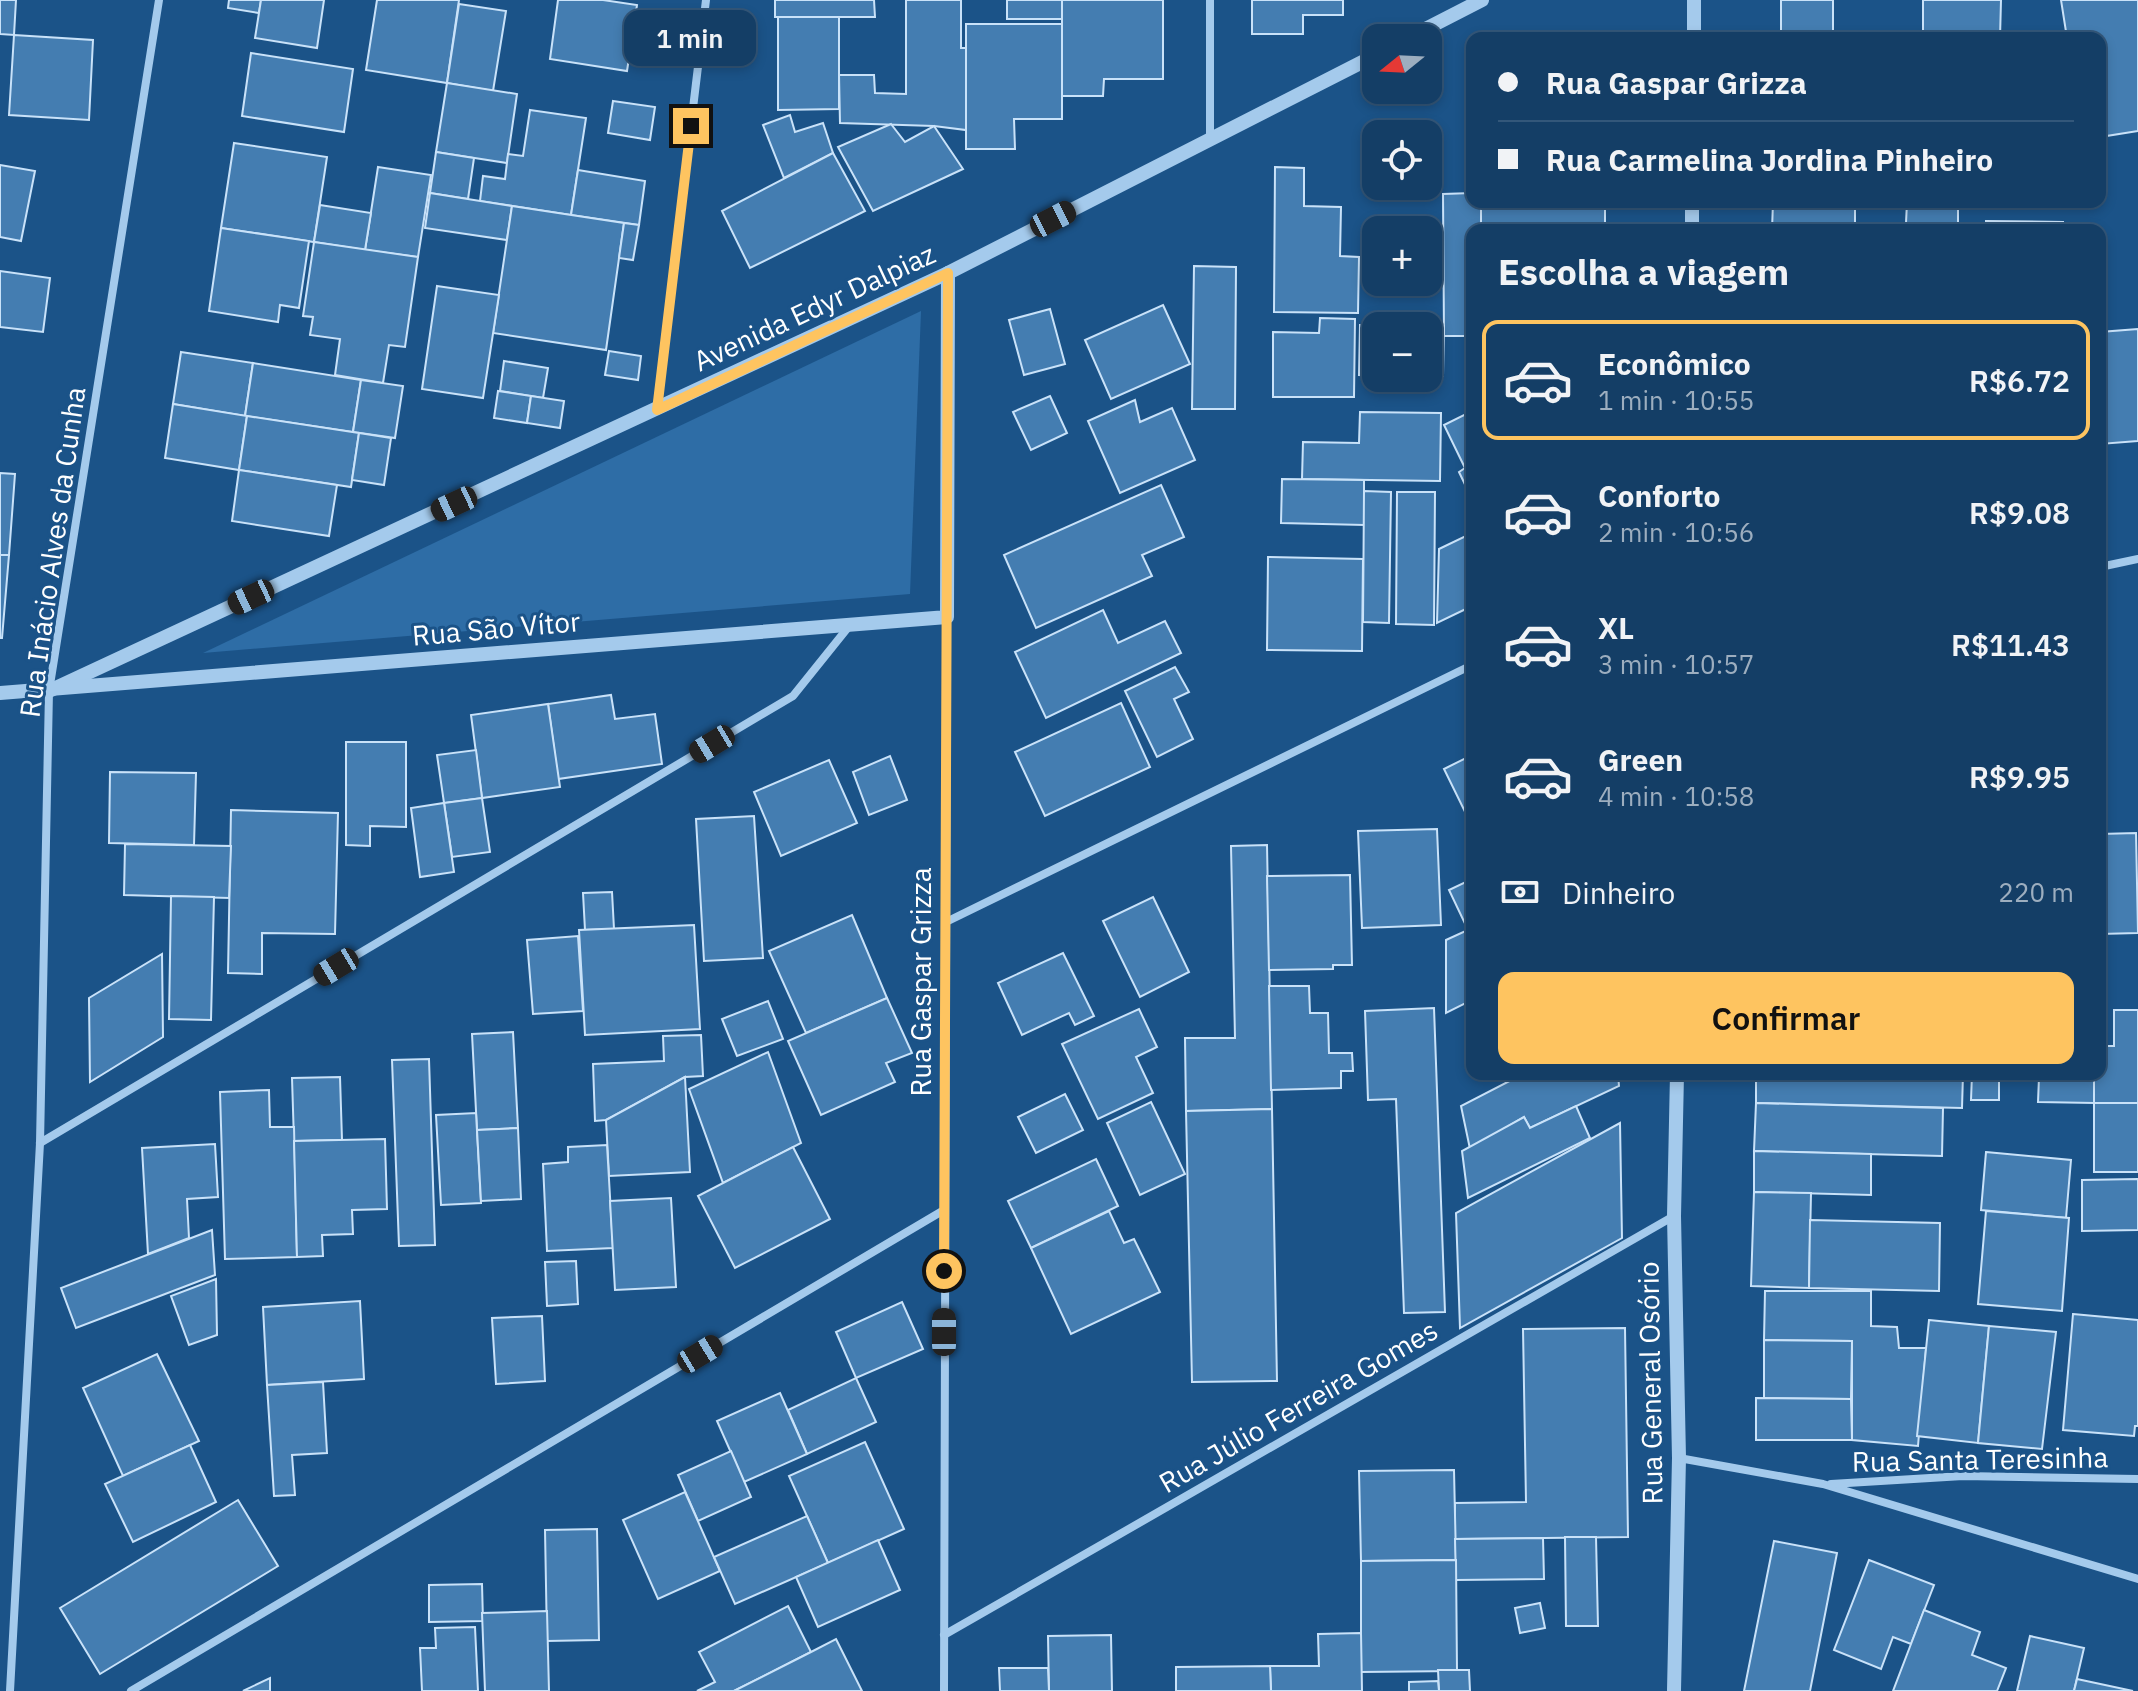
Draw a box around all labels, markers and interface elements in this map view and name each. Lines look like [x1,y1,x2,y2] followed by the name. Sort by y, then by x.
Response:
[625,10,757,66] callout: 1 min
[656,21,724,55] text: 1 min
[1362,24,1442,104] north arrow
[1362,24,1442,392] map controls
[1546,63,1807,102] text: Rua Gaspar Grizza
[673,108,709,144] route end
[1362,120,1442,200] button: locate
[1546,140,1993,179] text: Rua Carmelina Jordina Pinheiro
[1026,197,1080,241] car
[1362,216,1442,296] button: +
[687,235,941,379] street label: Avenida Edyr Dalpiaz
[1498,248,1789,295] text: Escolha a viagem
[1362,312,1442,392] button: −
[1502,344,1574,416] icon: car
[1598,344,1751,383] text: Econômico
[1969,361,2070,400] text: R$6.72
[1598,383,1754,417] text: 1 min · 10:55
[10,384,94,720] street label: Rua Inácio Alves da Cunha
[1502,476,1574,548] icon: car
[1598,476,1721,515] text: Conforto
[427,483,481,525] car
[1969,493,2070,532] text: R$9.08
[1598,515,1754,549] text: 2 min · 10:56
[224,576,278,618] car
[410,602,582,654] street label: Rua São Vítor
[1502,608,1574,680] icon: car
[1598,608,1634,647] text: XL
[1951,625,2070,664] text: R$11.43
[1598,647,1754,681] text: 3 min · 10:57
[685,721,739,767] car
[1502,740,1574,812] icon: car
[1598,740,1683,779] text: Green
[1969,757,2070,796] text: R$9.95
[1598,779,1754,813] text: 4 min · 10:58
[902,867,939,1097] street label: Rua Gaspar Grizza
[1498,870,1542,914] icon: cash
[1562,873,1675,912] text: Dinheiro
[1998,875,2074,909] text: 220 m
[309,944,363,990] car
[1498,972,2074,1064] button: Confirmar
[926,1253,962,1289] route start
[1629,1261,1671,1505] street label: Rua General Osório
[932,1308,956,1356] car
[1152,1311,1444,1501] street label: Rua Júlio Ferreira Gomes
[673,1331,727,1377] car
[1852,1438,2109,1480] street label: Rua Santa Teresinha

